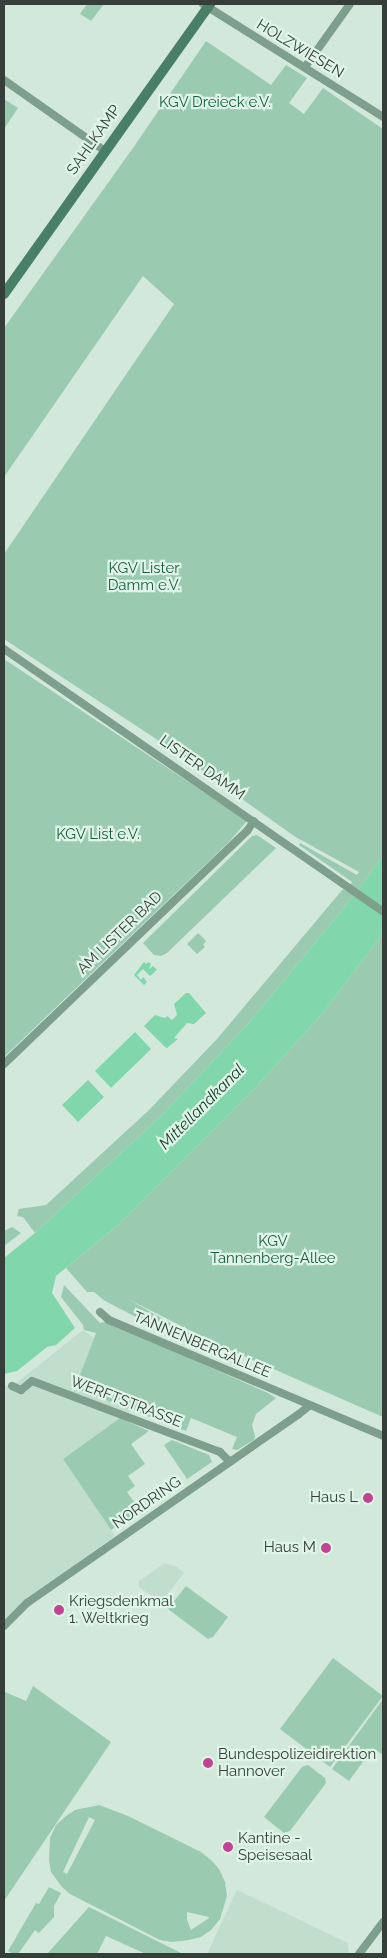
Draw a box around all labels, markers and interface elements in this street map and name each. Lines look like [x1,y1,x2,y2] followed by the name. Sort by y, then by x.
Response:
[253,16,347,82] street label: HOLZWIESEN
[159,94,271,112] park label: KGV Dreieck e.V.
[63,102,125,178] street label: SAHLKAMP
[108,559,180,594] park label: KGV Lister Damm e.V.
[156,732,248,804] street label: LISTER DAMM
[56,826,140,844] park label: KGV List e.V.
[74,888,166,978] street label: AM LISTER BAD
[155,1060,249,1154] water label: Mittellandkanal
[210,1232,336,1267] park label: KGV Tannenberg-Allee
[131,1308,273,1382] street label: TANNENBERGALLEE
[68,1372,184,1432] street label: WERFTSTRASSE
[109,1473,185,1533] street label: NORDRING
[310,1489,358,1507] place label: Haus L
[362,1492,374,1504] marker: Haus L
[264,1539,316,1557] place label: Haus M
[320,1542,332,1554] marker: Haus M
[69,1592,173,1627] place label: Kriegsdenkmal 1. Weltkrieg
[53,1604,65,1616] marker: Kriegsdenkmal 1. Weltkrieg
[218,1745,376,1780] place label: Bundespolizeidirektion Hannover
[202,1757,214,1769] marker: Bundespolizeidirektion Hannover
[238,1829,312,1864] place label: Kantine - Speisesaal
[222,1841,234,1853] marker: Kantine - Speisesaal

